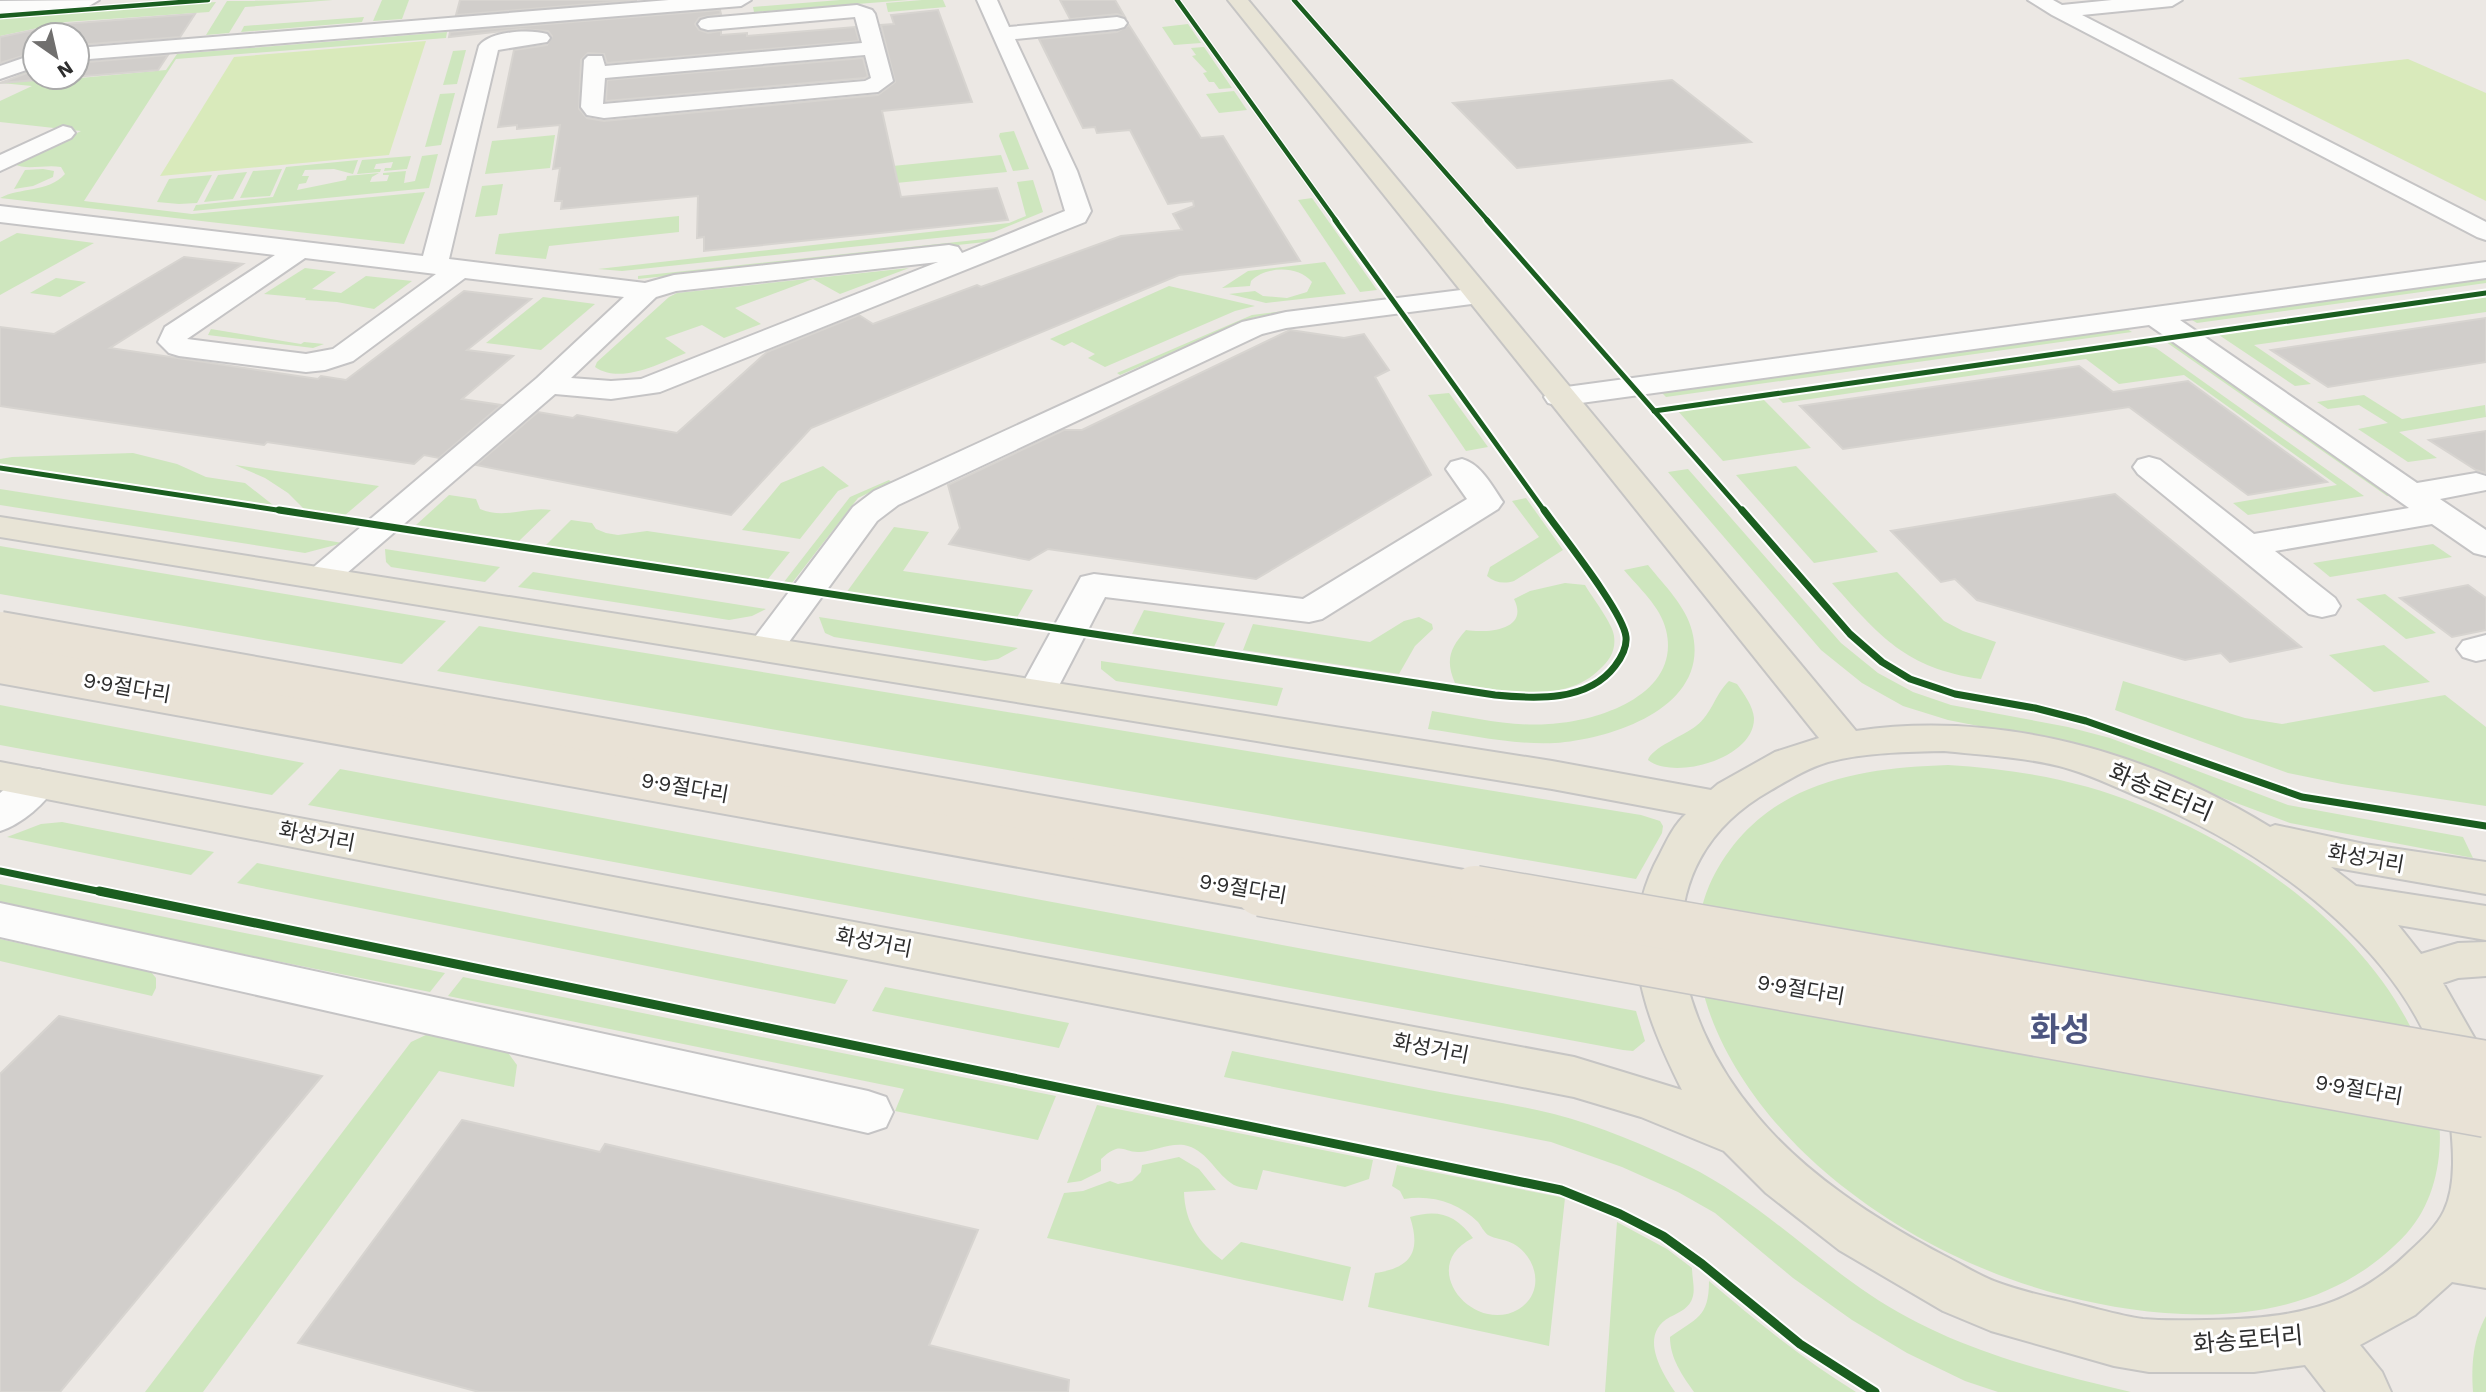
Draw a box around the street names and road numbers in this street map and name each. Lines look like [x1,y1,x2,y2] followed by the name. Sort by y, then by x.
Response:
[81,667,173,707] street label: 9·9절다리
[2105,758,2217,826] street label: 화송로터리
[639,767,731,807] street label: 9·9절다리
[277,816,357,856] street label: 화성거리
[2326,839,2406,877] street label: 화성거리
[1197,868,1289,908] street label: 9·9절다리
[834,922,914,962] street label: 화성거리
[1755,969,1847,1009] street label: 9·9절다리
[1391,1028,1471,1068] street label: 화성거리
[2313,1069,2405,1109] street label: 9·9절다리
[2192,1321,2304,1359] street label: 화송로터리

